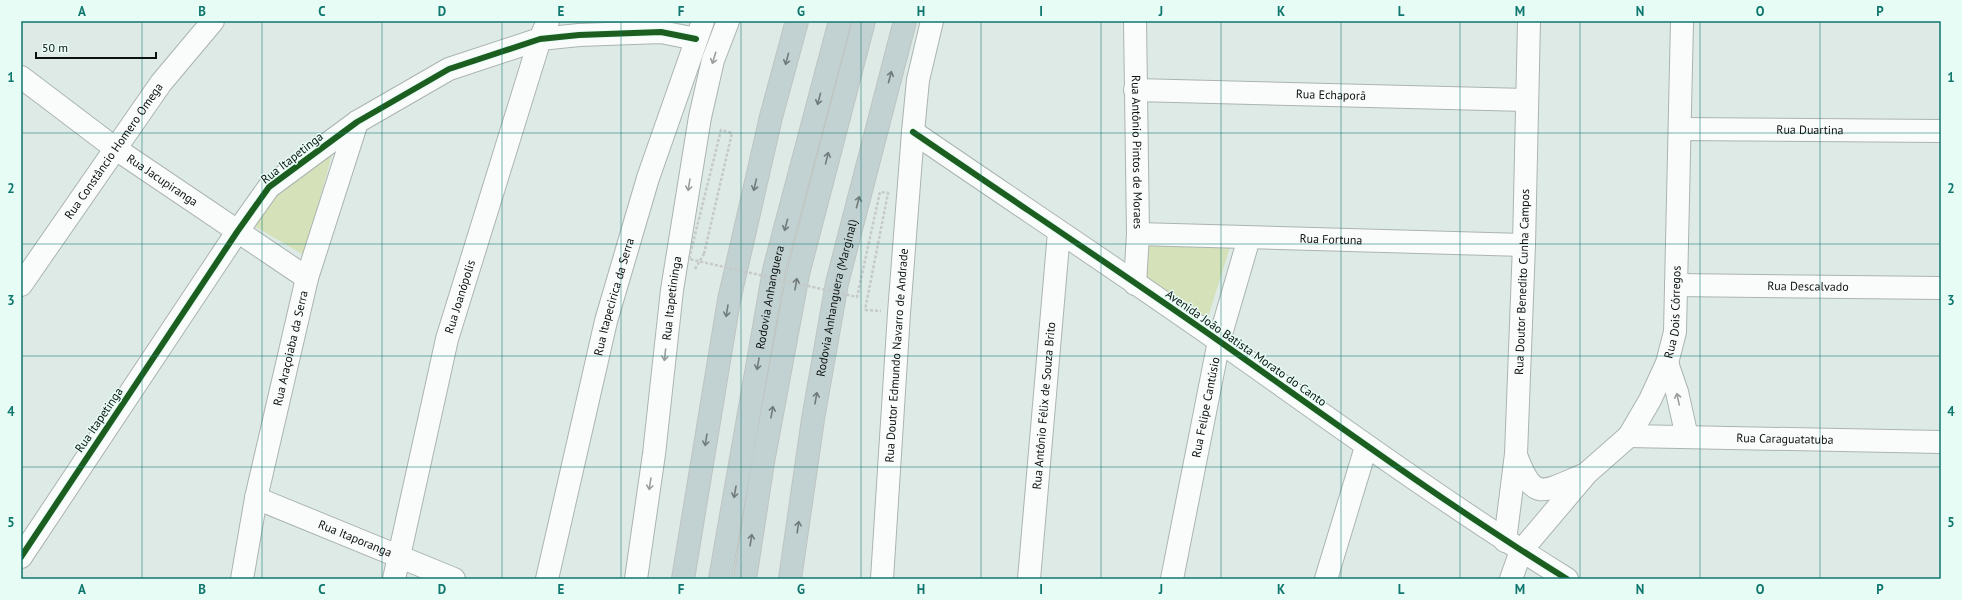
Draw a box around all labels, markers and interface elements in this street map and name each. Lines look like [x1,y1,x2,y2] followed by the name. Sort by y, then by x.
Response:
[78,3,86,20] text: A
[198,3,206,20] text: B
[318,3,326,20] text: C
[438,3,446,20] text: D
[558,3,565,20] text: E
[678,3,685,20] text: F
[797,3,805,20] text: G
[917,3,925,20] text: H
[1039,3,1043,20] text: I
[1158,3,1163,20] text: J
[1277,3,1285,20] text: K
[1398,3,1405,20] text: L
[1515,3,1525,20] text: M
[1636,3,1644,20] text: N
[1756,3,1765,20] text: O
[1876,3,1884,20] text: P
[36,34,156,60] scale bar
[42,40,68,55] text: 50 m
[710,51,717,64] one-way arrow
[783,52,790,65] one-way arrow
[7,69,15,86] text: 1
[1947,69,1955,86] text: 1
[887,70,895,83] one-way arrow
[1129,75,1146,229] street label: Rua Antônio Pintos de Moraes
[61,80,166,222] street label: Rua Constâncio Homero Omega
[1296,86,1366,103] street label: Rua Echaporã
[814,92,822,105] one-way arrow
[1776,122,1844,137] street label: Rua Duartina
[258,129,326,187] street label: Rua Itapetinga
[124,150,201,209] street label: Rua Jacupiranga
[824,152,832,165] one-way arrow
[685,178,693,191] one-way arrow
[751,178,759,191] one-way arrow
[7,180,15,197] text: 2
[1947,180,1955,197] text: 2
[1511,189,1532,375] street label: Rua Doutor Benedito Cunha Campos
[854,196,862,209] one-way arrow
[782,218,789,231] one-way arrow
[813,218,860,378] street label: Rodovia Anhanguera (Marginal)
[1299,231,1363,247] street label: Rua Fortuna
[590,236,637,357] street label: Rua Itapecirica da Serra
[752,244,787,350] street label: Rodovia Anhanguera
[881,248,911,463] street label: Rua Doutor Edmundo Navarro de Andrade
[659,255,684,341] street label: Rua Itapetininga
[441,258,478,335] street label: Rua Joanópolis
[1661,265,1683,360] street label: Rua Dois Córregos
[792,278,800,291] one-way arrow
[1767,278,1849,294] street label: Rua Descalvado
[1163,286,1330,409] street label: Avenida João Batista Morato do Canto
[270,289,311,407] street label: Rua Araçoiaba da Serra
[7,292,15,309] text: 3
[1947,292,1955,309] text: 3
[723,305,731,318] one-way arrow
[1029,321,1058,490] street label: Rua Antônio Félix de Souza Brito
[661,348,669,361] one-way arrow
[1188,356,1223,459] street label: Rua Felipe Cantúsio
[753,357,761,370] one-way arrow
[71,384,126,455] street label: Rua Itapetinga
[813,392,821,405] one-way arrow
[1674,393,1682,406] one-way arrow
[7,403,15,420] text: 4
[1947,403,1955,420] text: 4
[768,406,776,419] one-way arrow
[1736,430,1834,447] street label: Rua Caraguatatuba
[702,433,710,446] one-way arrow
[646,477,654,490] one-way arrow
[731,485,739,498] one-way arrow
[7,514,15,531] text: 5
[1947,514,1955,531] text: 5
[316,516,394,560] street label: Rua Itaporanga
[794,520,802,533] one-way arrow
[747,534,755,547] one-way arrow
[78,581,86,598] text: A
[198,581,206,598] text: B
[318,581,326,598] text: C
[438,581,446,598] text: D
[558,581,565,598] text: E
[678,581,685,598] text: F
[797,581,805,598] text: G
[917,581,925,598] text: H
[1039,581,1043,598] text: I
[1158,581,1163,598] text: J
[1277,581,1285,598] text: K
[1398,581,1405,598] text: L
[1515,581,1525,598] text: M
[1636,581,1644,598] text: N
[1756,581,1765,598] text: O
[1876,581,1884,598] text: P

